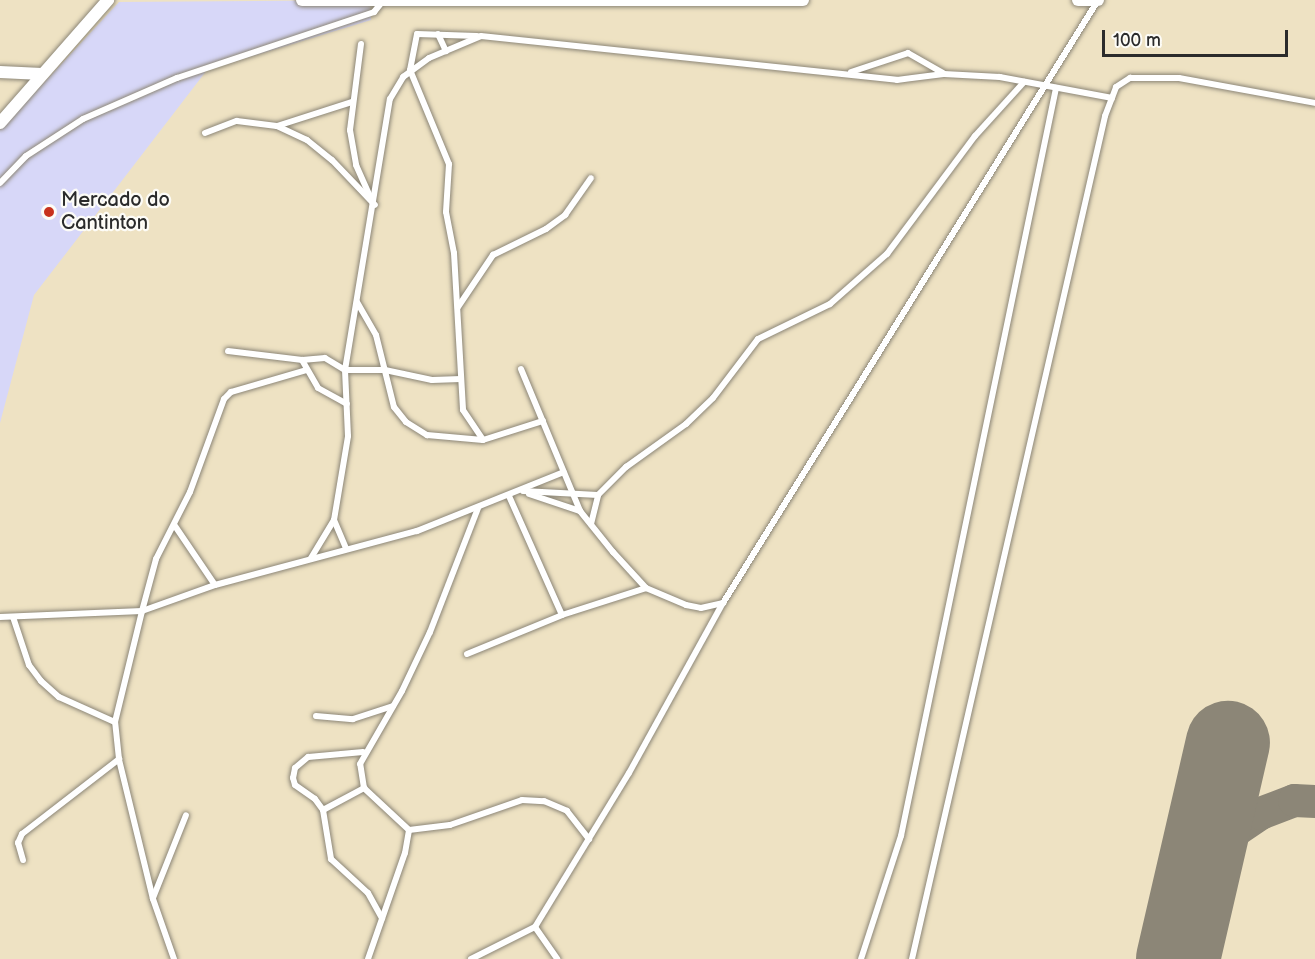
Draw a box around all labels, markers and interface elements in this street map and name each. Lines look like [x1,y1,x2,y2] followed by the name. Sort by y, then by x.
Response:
[1105,18,1291,56] scale bar
[1113,30,1161,51] text: 100 m
[61,189,170,236] place label: Mercado do Cantinton
[42,205,56,219] marker: Mercado do Cantinton

